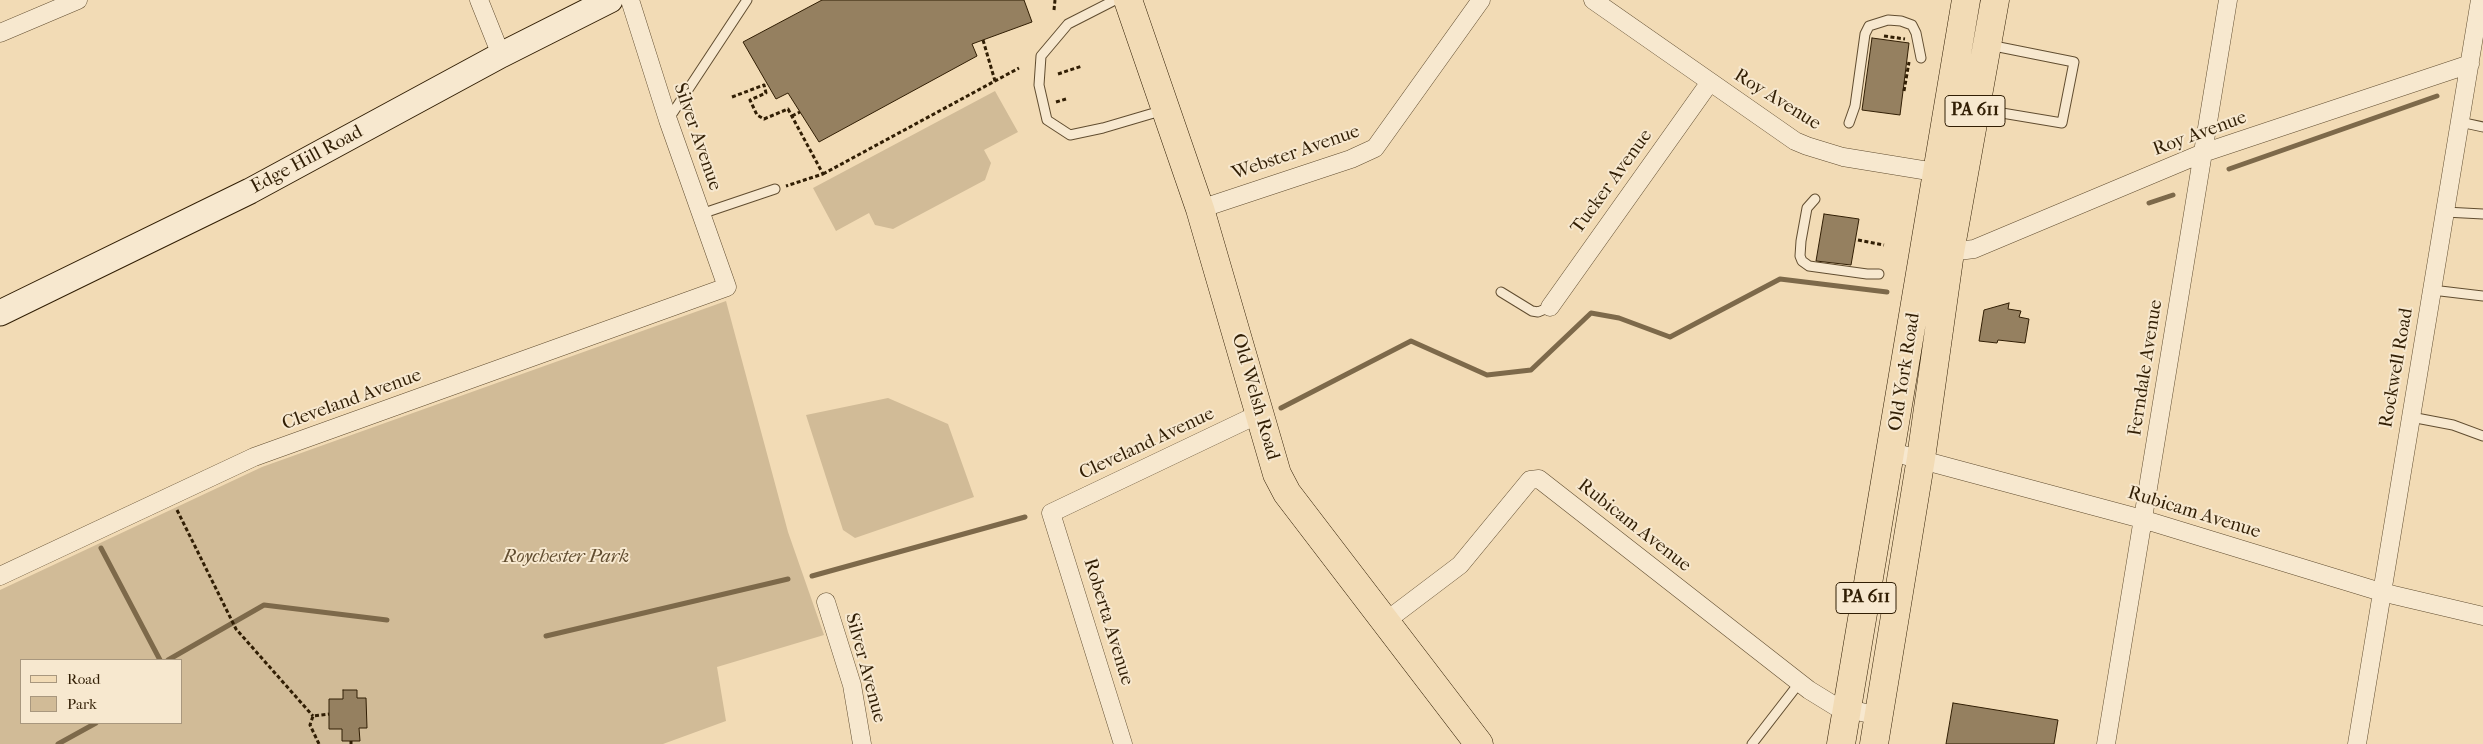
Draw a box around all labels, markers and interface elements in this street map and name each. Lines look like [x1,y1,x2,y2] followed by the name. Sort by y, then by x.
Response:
[1729,64,1825,136] street label: Roy Avenue
[668,80,726,194] street label: Silver Avenue
[1945,95,2005,126] road number: PA 611
[2150,107,2250,161] street label: Roy Avenue
[247,121,367,199] street label: Edge Hill Road
[1229,121,1363,185] street label: Webster Avenue
[1566,125,1658,239] street label: Tucker Avenue
[2124,298,2168,438] street label: Ferndale Avenue
[2375,306,2419,430] street label: Rockwell Road
[1884,311,1926,433] street label: Old York Road
[1226,331,1284,463] street label: Old Welsh Road
[279,364,425,436] street label: Cleveland Avenue
[1076,403,1218,485] street label: Cleveland Avenue
[1573,475,1695,577] street label: Rubicam Avenue
[2125,482,2263,544] street label: Rubicam Avenue
[503,546,629,568] park label: Roychester Park
[1078,556,1138,688] street label: Roberta Avenue
[1836,582,1896,614] road number: PA 611
[839,611,891,725] street label: Silver Avenue
[20,659,182,724] legend
[67,670,100,688] text: Road
[67,695,97,713] text: Park

